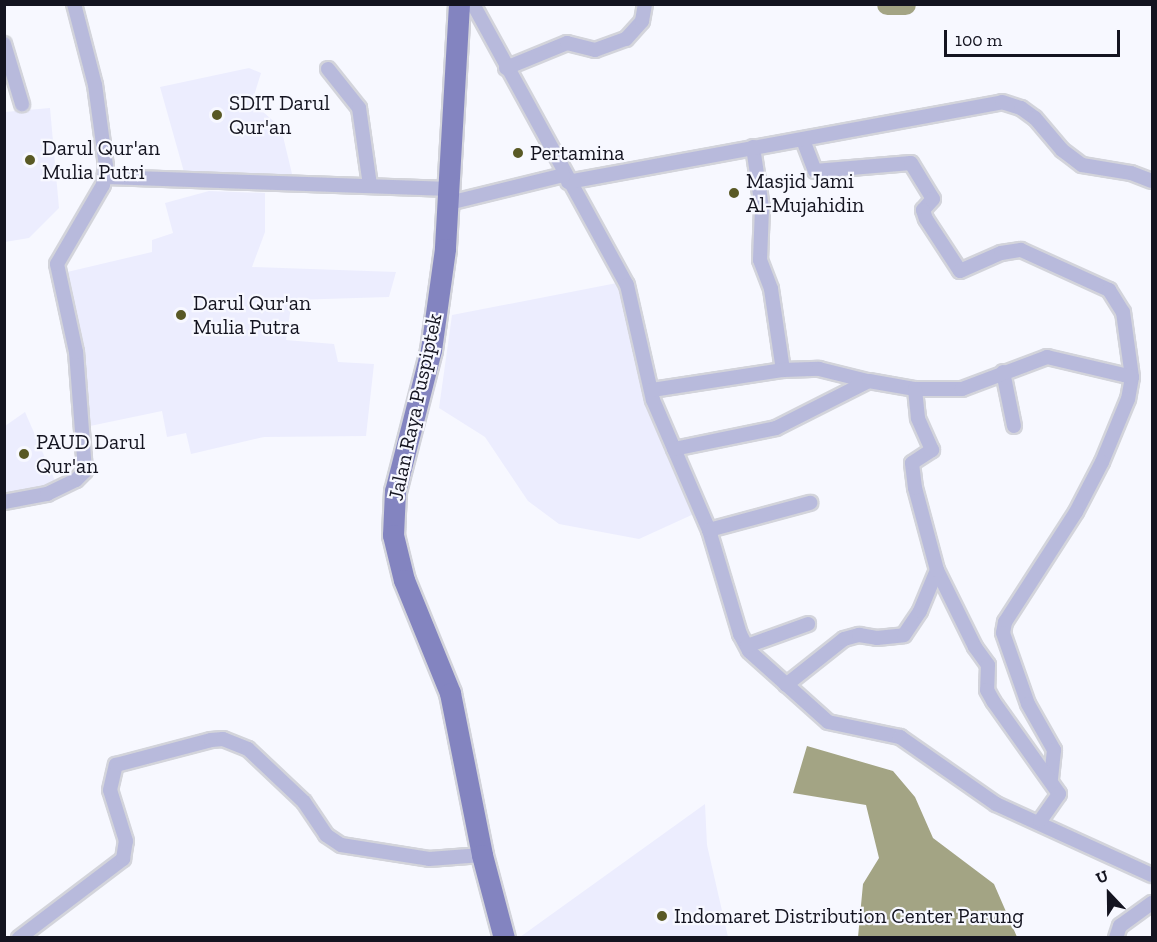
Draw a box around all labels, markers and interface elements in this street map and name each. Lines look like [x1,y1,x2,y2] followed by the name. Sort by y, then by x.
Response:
[947,18,1122,56] scale bar
[955,29,1002,51] text: 100 m
[229,90,330,140] place label: SDIT Darul Qur'an
[210,108,224,122] marker: SDIT Darul Qur'an
[42,135,160,185] place label: Darul Qur'an Mulia Putri
[530,140,624,166] place label: Pertamina
[511,146,525,160] marker: Pertamina
[23,153,37,167] marker: Darul Qur'an Mulia Putri
[746,168,864,218] place label: Masjid Jami Al-Mujahidin
[727,186,741,200] marker: Masjid Jami Al-Mujahidin
[193,290,311,340] place label: Darul Qur'an Mulia Putra
[174,308,188,322] marker: Darul Qur'an Mulia Putra
[383,311,447,503] street label: Jalan Raya Puspiptek
[36,429,145,479] place label: PAUD Darul Qur'an
[17,447,31,461] marker: PAUD Darul Qur'an
[1079,864,1139,924] north arrow
[1093,866,1111,888] text: U
[674,903,1024,929] place label: Indomaret Distribution Center Parung
[655,909,669,923] marker: Indomaret Distribution Center Parung

